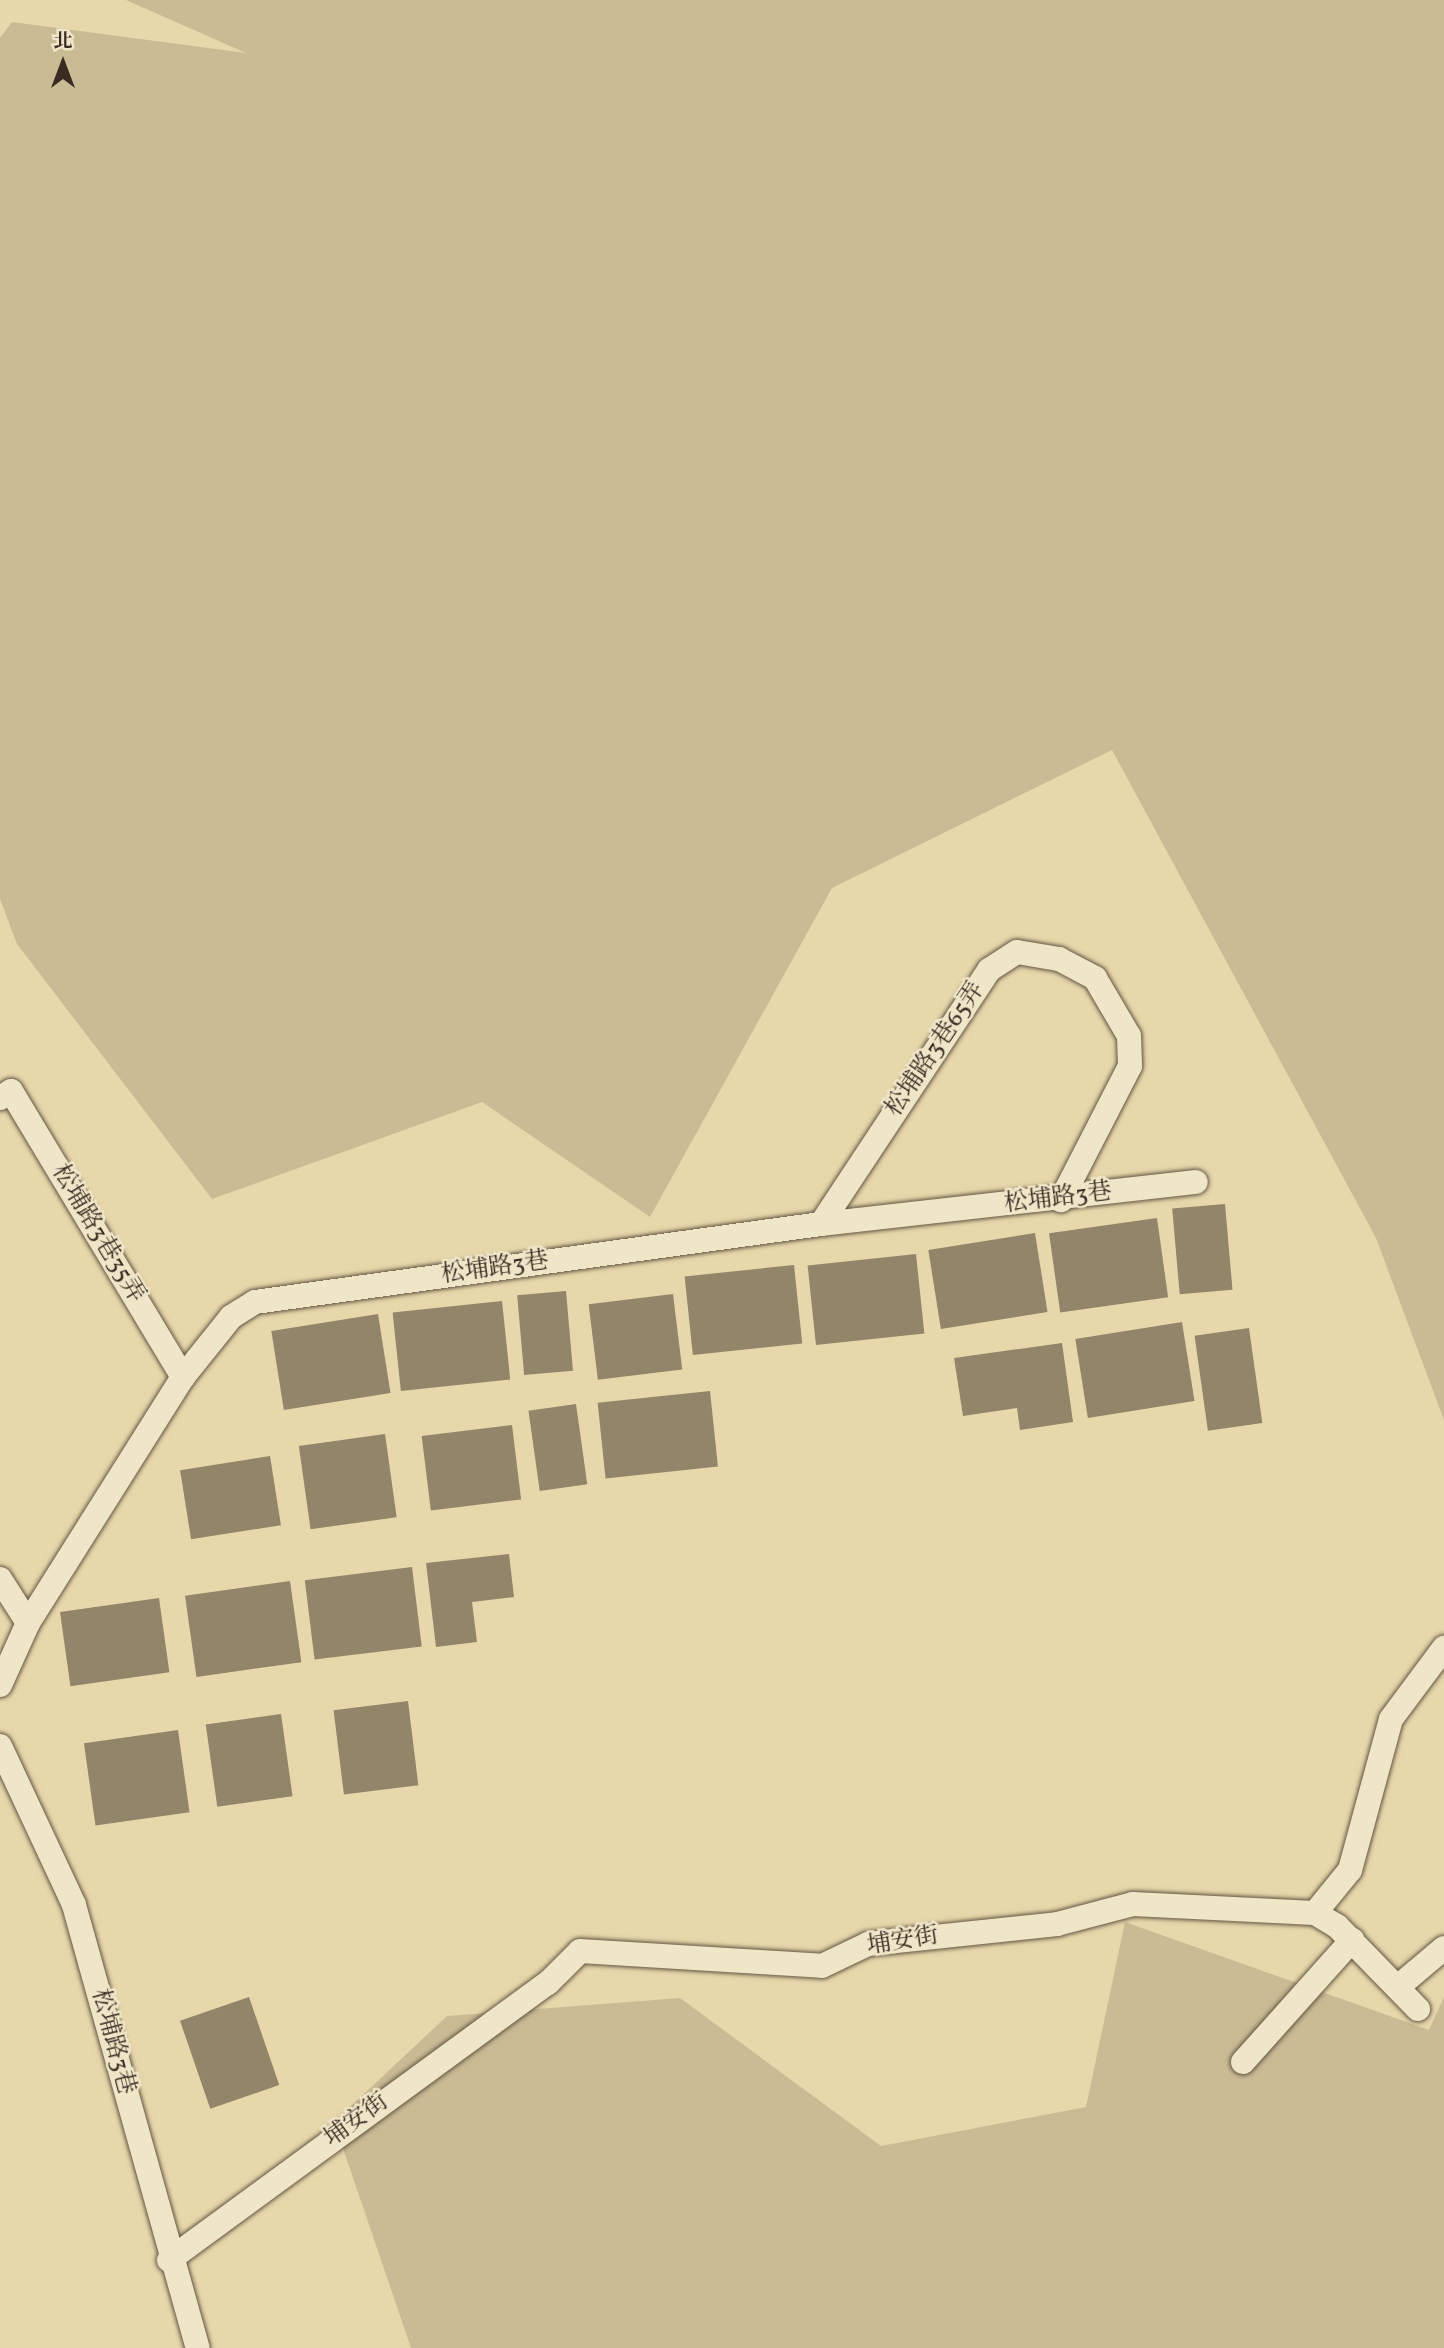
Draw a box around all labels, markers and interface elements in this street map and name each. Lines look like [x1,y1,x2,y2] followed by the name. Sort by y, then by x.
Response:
[28,28,98,98] north arrow
[53,29,73,55] text: 北
[880,977,992,1123] street label: 松埔路3巷65弄
[44,1160,150,1308] street label: 松埔路3巷35弄
[1002,1178,1114,1220] street label: 松埔路3巷
[439,1247,551,1291] street label: 松埔路3巷
[865,1922,941,1962] street label: 埔安街
[84,1986,140,2098] street label: 松埔路3巷
[319,2088,395,2154] street label: 埔安街

